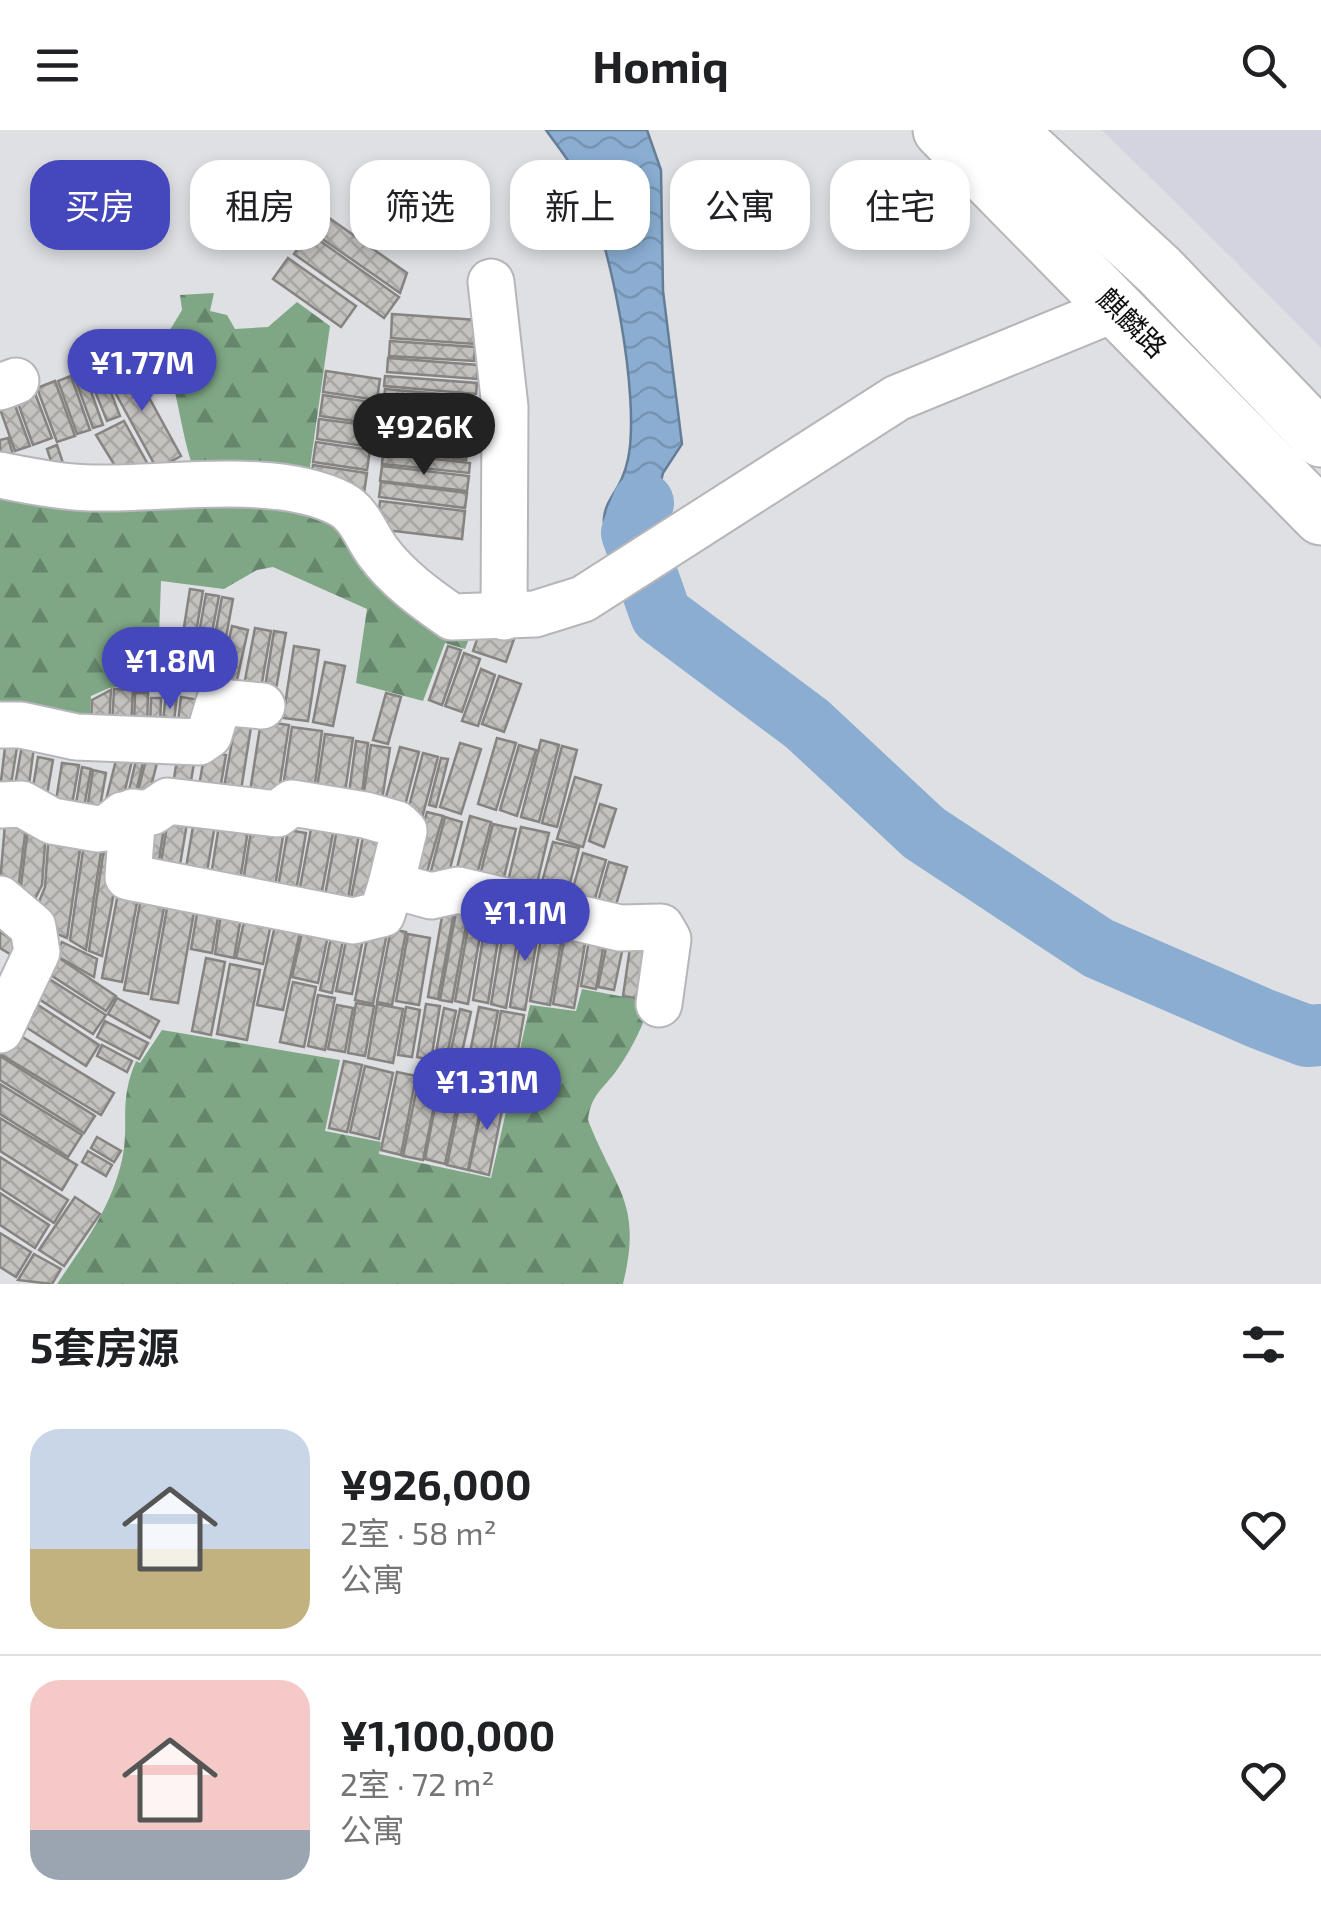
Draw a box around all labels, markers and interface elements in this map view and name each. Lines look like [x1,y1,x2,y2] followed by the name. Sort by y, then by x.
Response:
[30,38,85,93] icon: menu
[592,38,729,92] text: Homiq
[1236,38,1291,93] icon: search
[30,160,170,250] chip: 买房
[190,160,330,250] chip: 租房
[350,160,490,250] chip: 筛选
[510,160,650,250] chip: 新上
[670,160,810,250] chip: 公寓
[830,160,970,250] chip: 住宅
[1091,281,1174,364] street label: 麒麟路
[61,329,223,414] pin: ¥1.77M
[90,342,194,380] text: ¥1.77M
[354,393,494,478] pin: ¥926K
[375,406,473,444] text: ¥926K
[100,627,240,712] pin: ¥1.8M
[124,640,216,678] text: ¥1.8M
[455,879,595,964] pin: ¥1.1M
[483,892,567,930] text: ¥1.1M
[406,1048,568,1133] pin: ¥1.31M
[435,1061,539,1099] text: ¥1.31M
[1236,1317,1291,1372] icon: filters
[30,1321,179,1371] text: 5套房源
[340,1458,532,1508] text: ¥926,000
[110,1469,230,1589] icon: home
[1236,1502,1291,1557] icon: heart
[340,1513,497,1551] text: 2室 · 58 m²
[340,1559,404,1597] text: 公寓
[340,1709,555,1759] text: ¥1,100,000
[110,1720,230,1840] icon: home
[1236,1753,1291,1808] icon: heart
[340,1764,495,1802] text: 2室 · 72 m²
[340,1810,404,1848] text: 公寓

